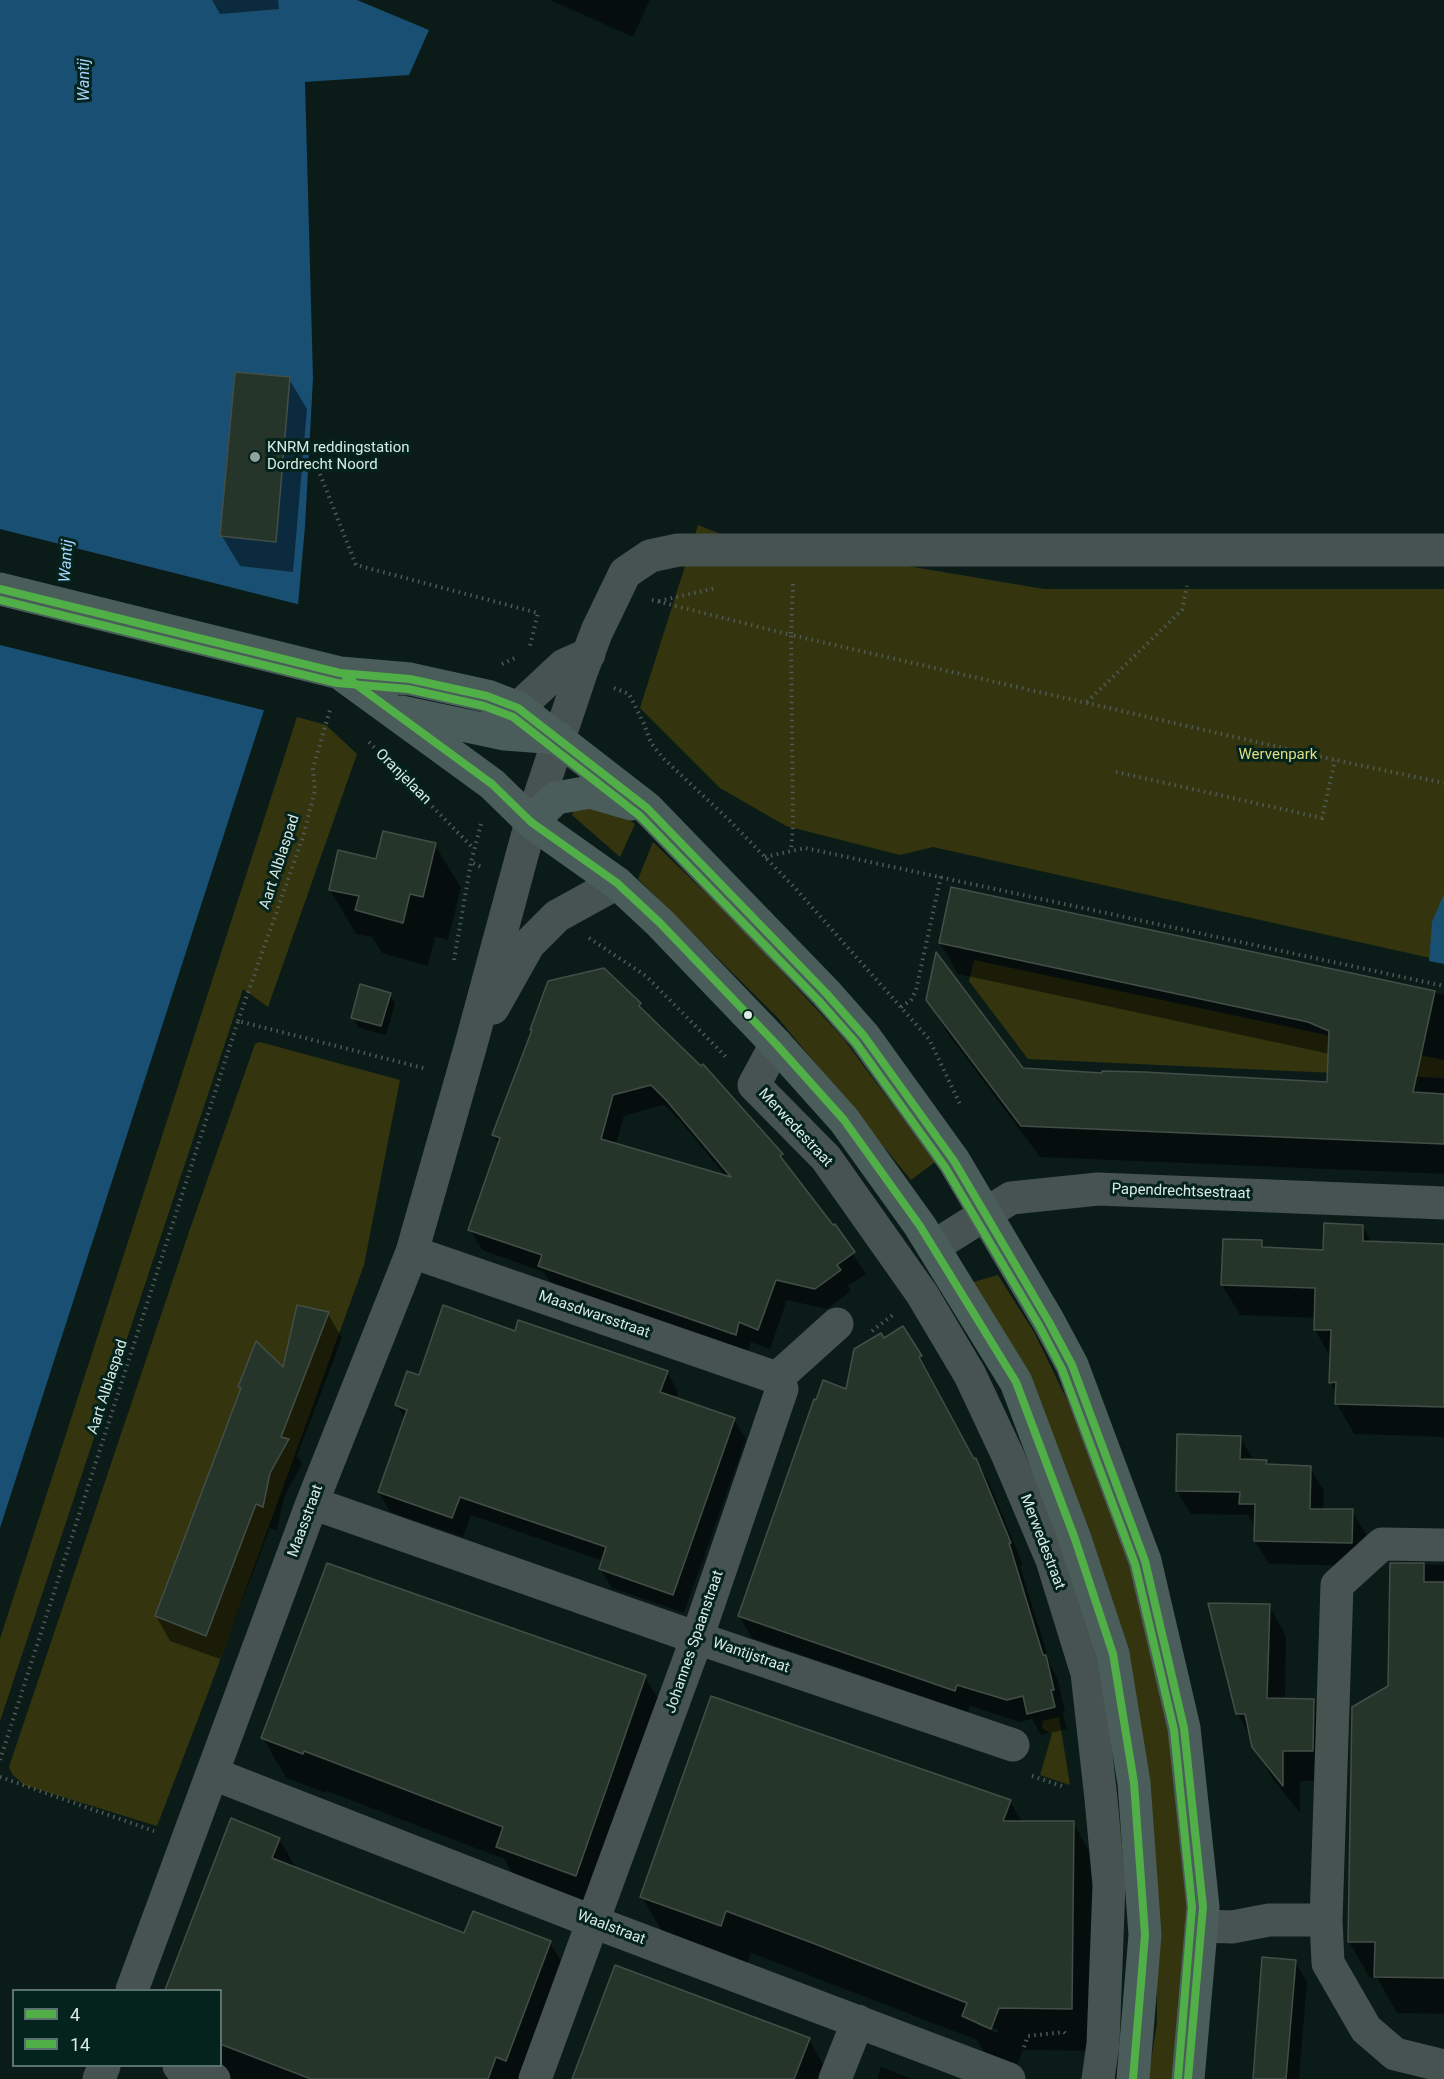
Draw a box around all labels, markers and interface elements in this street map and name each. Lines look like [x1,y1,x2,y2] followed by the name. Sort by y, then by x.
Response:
[75,58,95,102] water label: Wantij
[267,439,410,474] place label: KNRM reddingstation Dordrecht Noord
[248,450,262,464] marker: KNRM reddingstation Dordrecht Noord
[56,539,78,583] water label: Wantij
[371,745,435,809] street label: Oranjelaan
[1239,746,1317,764] park label: Wervenpark
[256,812,304,912] street label: Aart Alblaspad
[742,1009,754,1021] unlabelled marker
[754,1085,836,1171] street label: Merwedestraat
[1111,1181,1251,1203] street label: Papendrechtsestraat
[536,1288,652,1342] street label: Maasdwarsstraat
[84,1337,132,1437] street label: Aart Alblaspad
[285,1482,327,1560] street label: Maasstraat
[1016,1492,1068,1592] street label: Merwedestraat
[662,1568,728,1716] street label: Johannes Spaanstraat
[710,1634,792,1678] street label: Wantijstraat
[574,1907,648,1949] street label: Waalstraat
[12,1989,222,2067] legend
[70,2004,80,2025] text: 4
[70,2034,90,2055] text: 14

